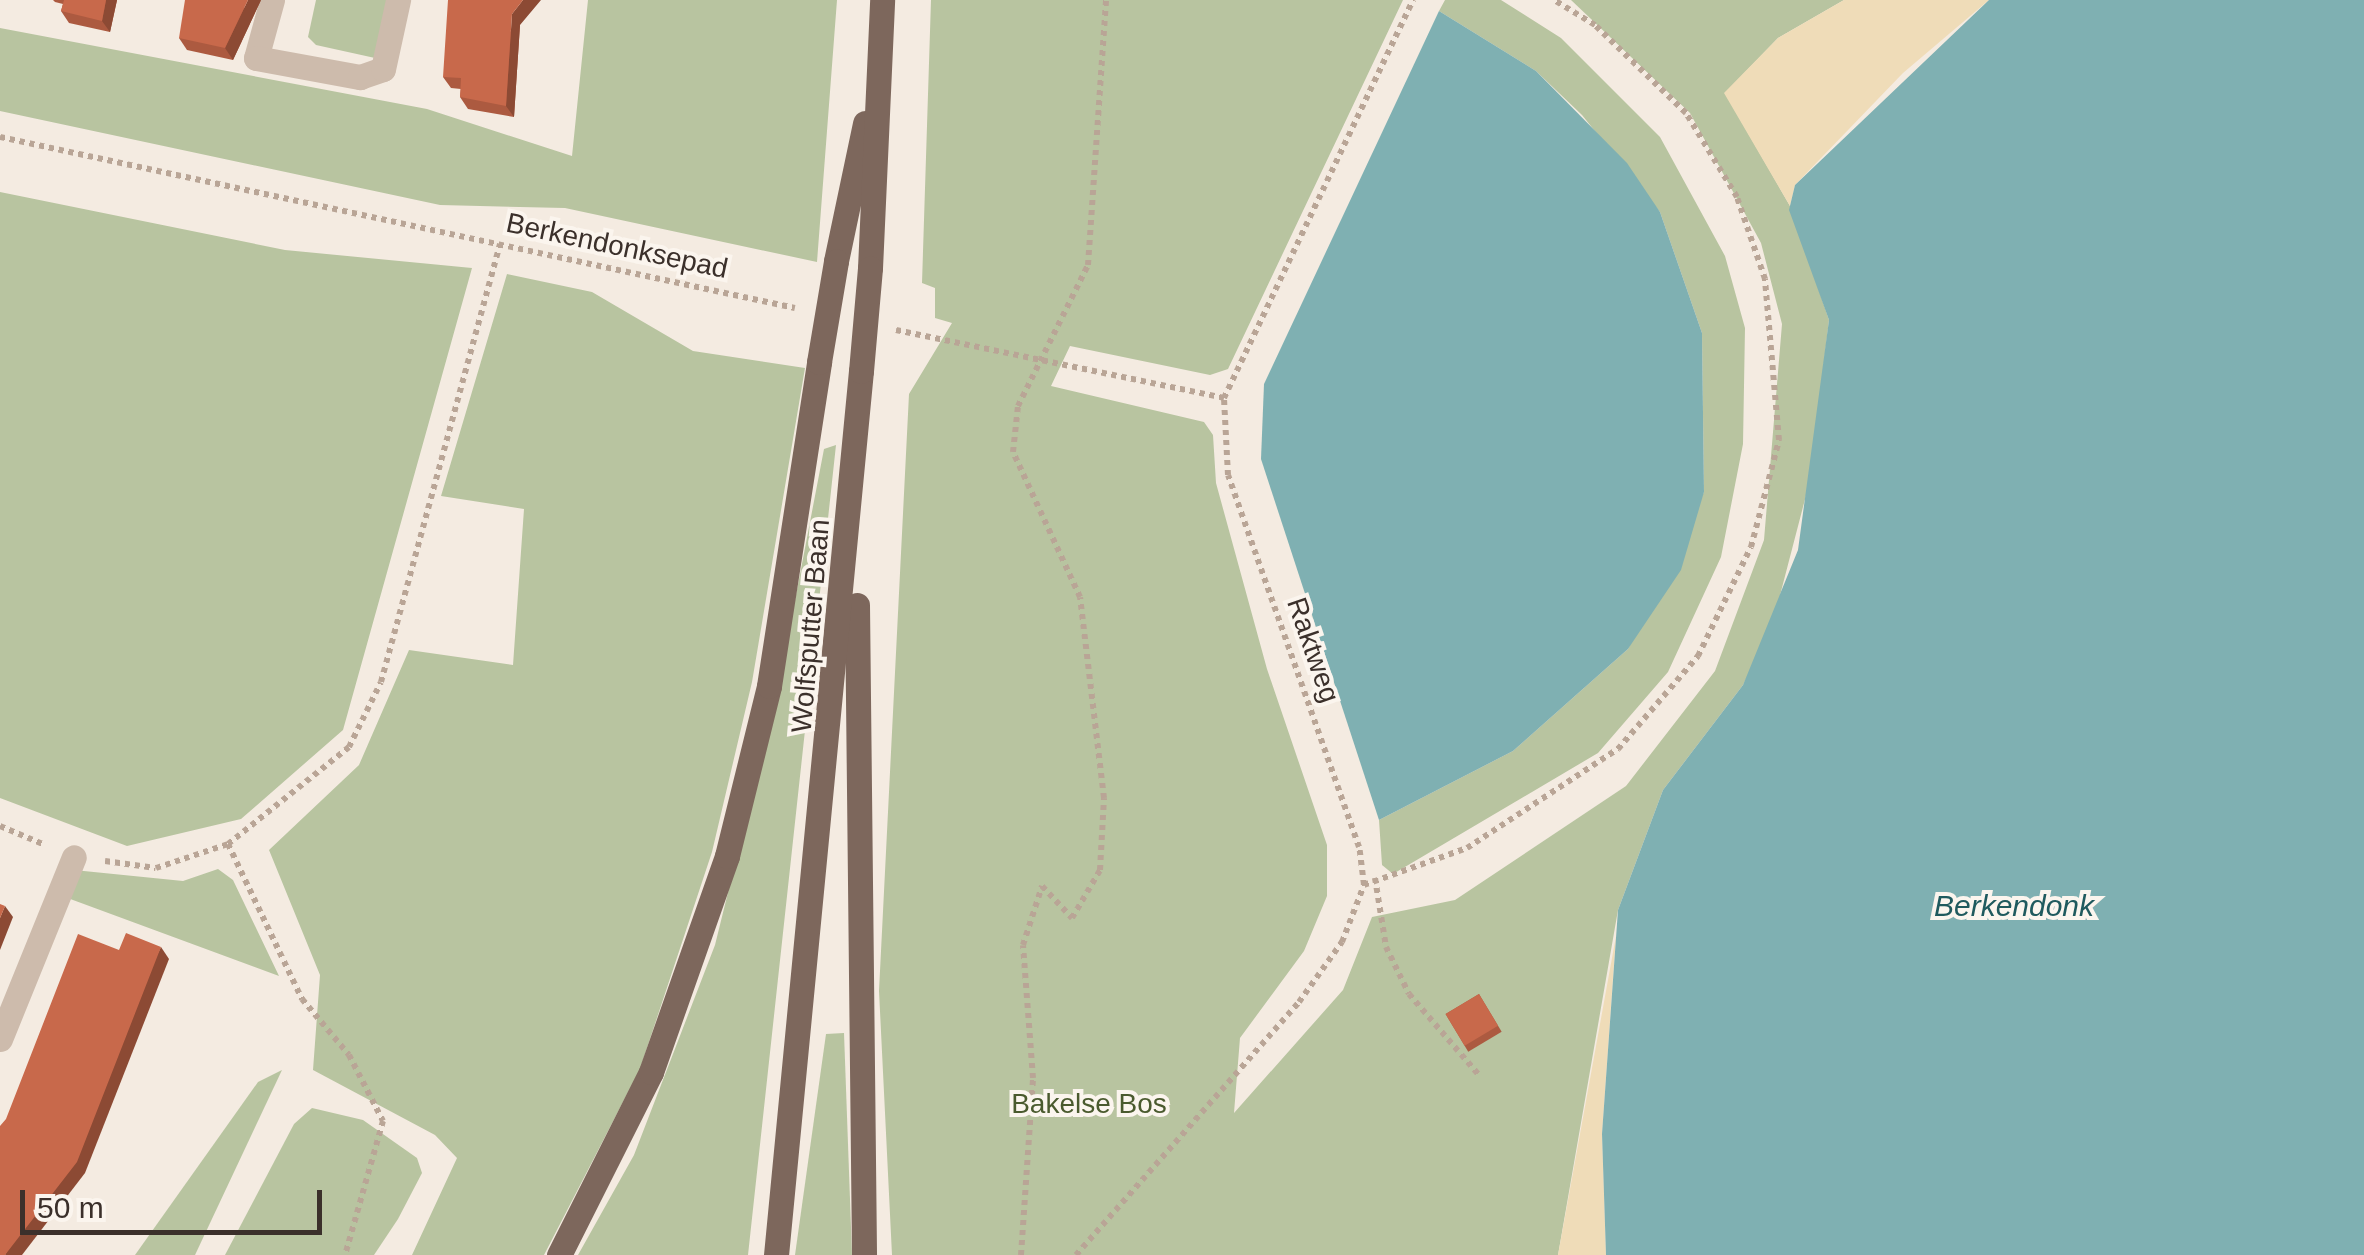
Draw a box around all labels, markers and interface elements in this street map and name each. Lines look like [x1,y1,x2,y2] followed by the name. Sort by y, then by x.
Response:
[503,206,731,286] street label: Berkendonksepad
[785,518,837,734] street label: Wolfsputter Baan
[1279,593,1347,707] street label: Raktweg
[1934,888,2094,924] water label: Berkendonk
[1011,1087,1167,1121] park label: Bakelse Bos
[25,1170,328,1232] scale bar
[37,1191,104,1224] text: 50 m

